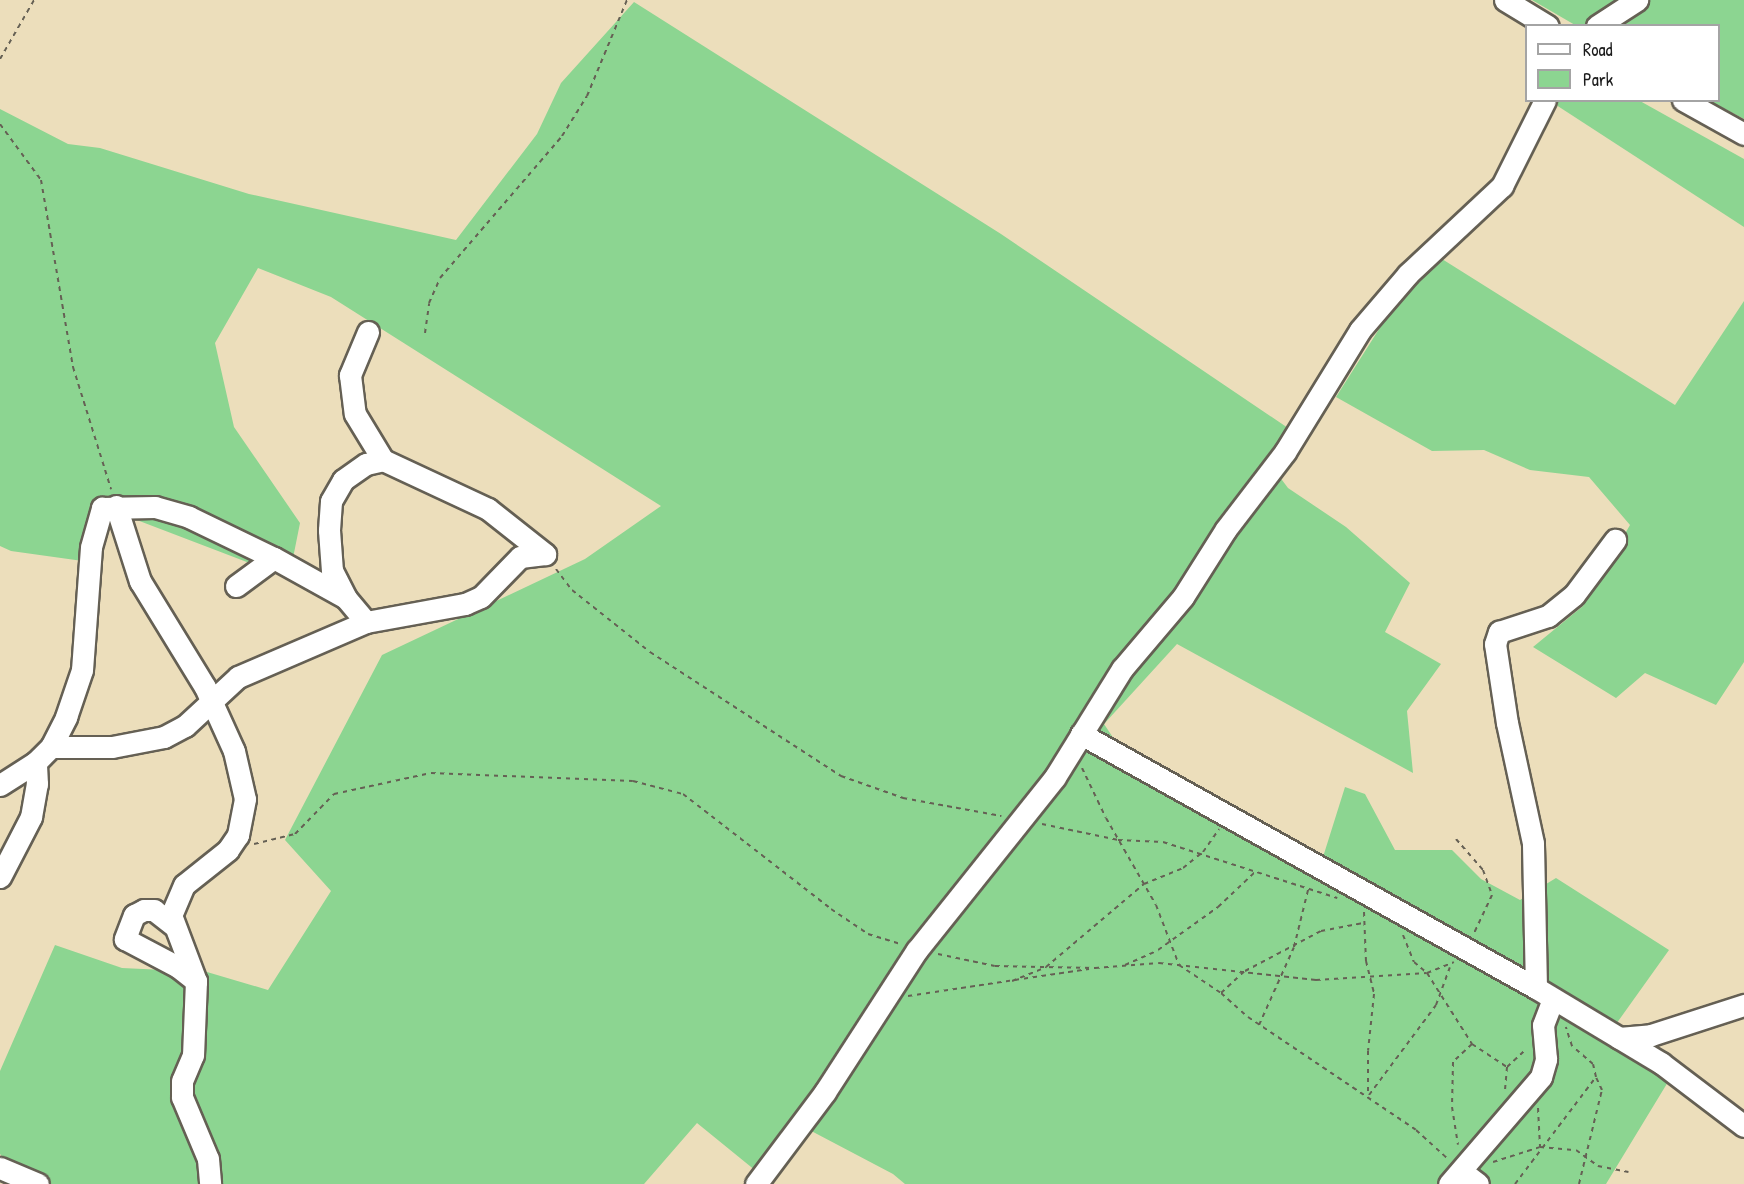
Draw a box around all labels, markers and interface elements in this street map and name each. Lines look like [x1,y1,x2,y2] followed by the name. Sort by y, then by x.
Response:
[1525,24,1720,102] legend
[1583,37,1613,62] text: Road
[1583,67,1613,92] text: Park

